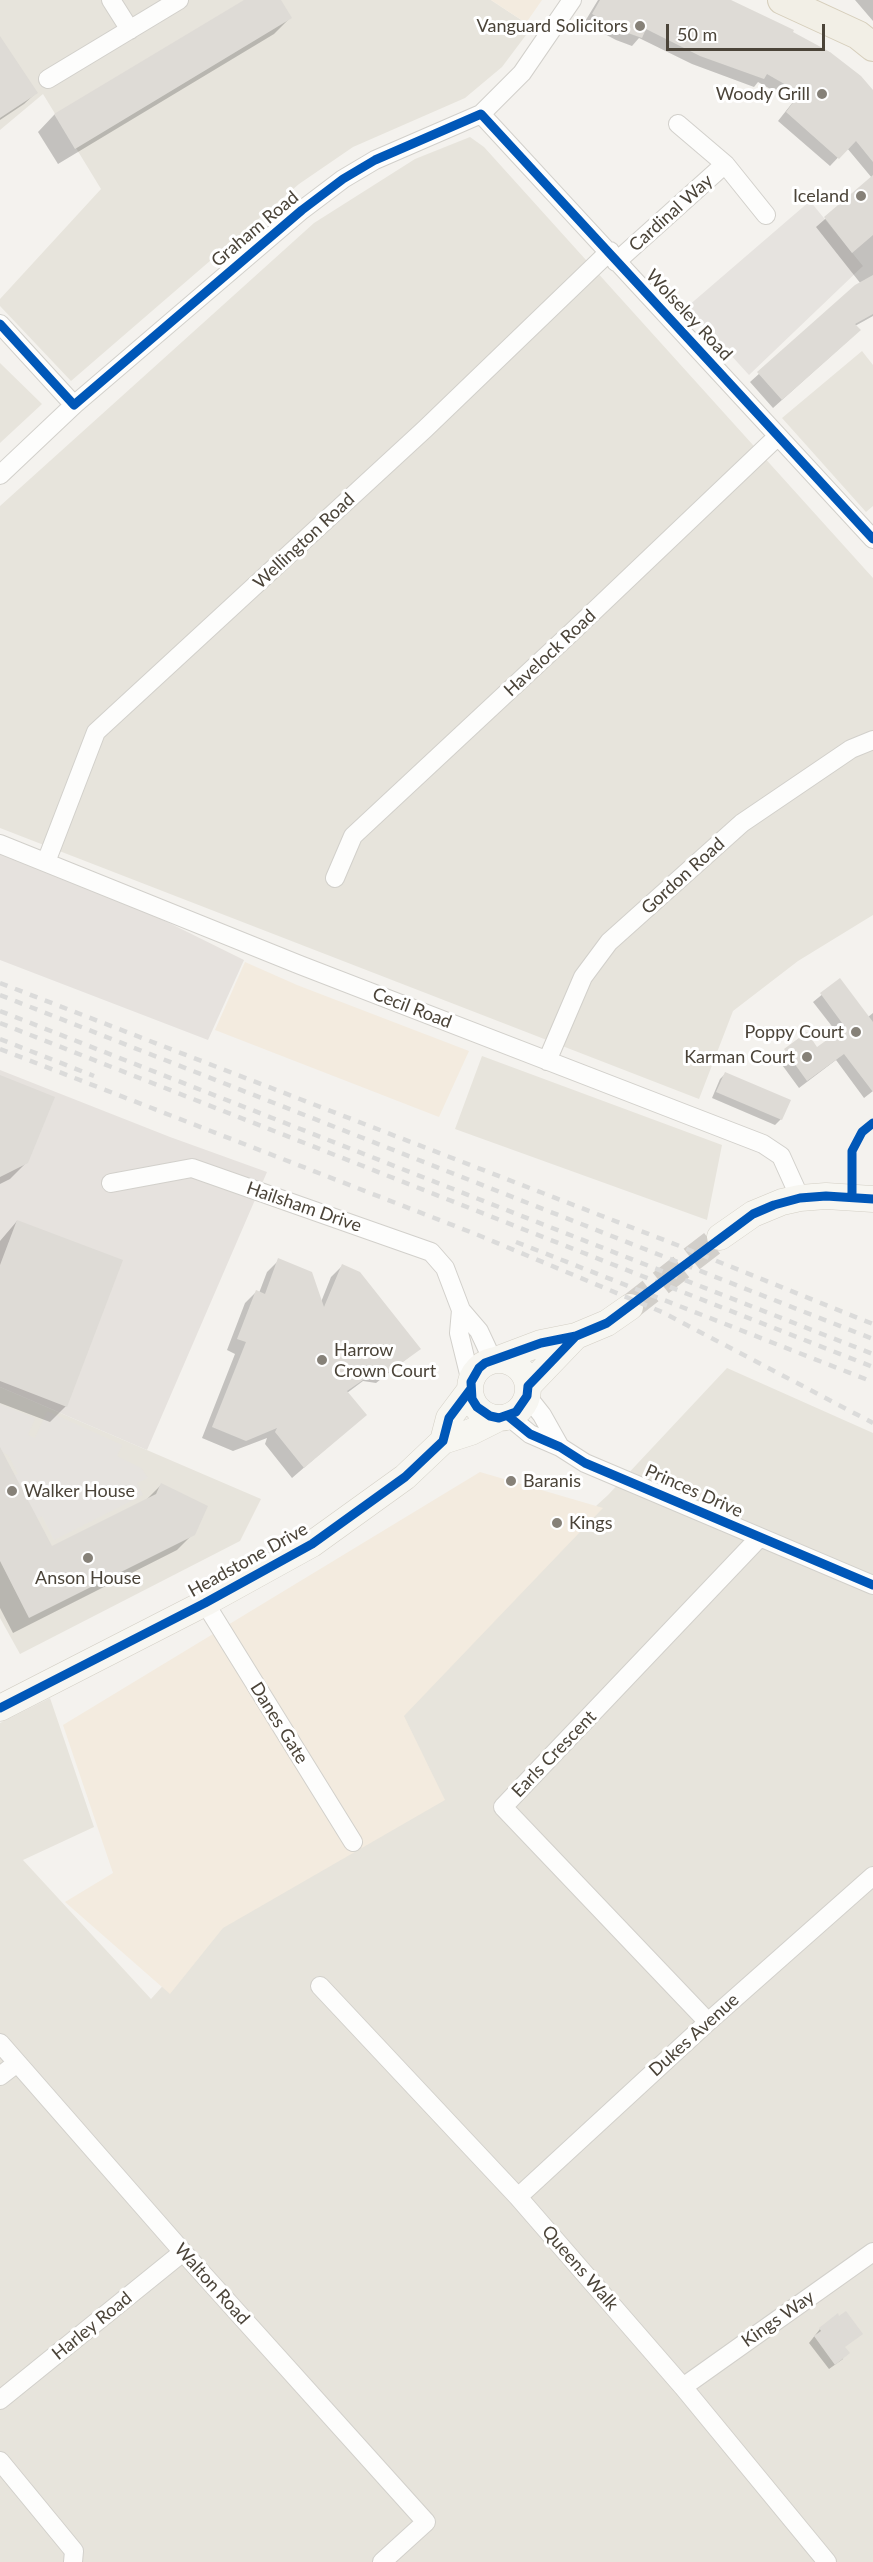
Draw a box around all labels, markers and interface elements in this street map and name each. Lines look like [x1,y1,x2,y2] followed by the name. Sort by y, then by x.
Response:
[669,12,828,50] scale bar
[477,15,628,37] place label: Vanguard Solicitors
[633,19,647,33] marker: Vanguard Solicitors
[677,23,717,45] text: 50 m
[716,83,810,105] place label: Woody Grill
[815,87,829,101] marker: Woody Grill
[625,170,717,256] street label: Cardinal Way
[793,185,849,207] place label: Iceland
[207,186,303,272] street label: Graham Road
[854,189,868,203] marker: Iceland
[641,265,737,365] street label: Wolseley Road
[249,489,359,593] street label: Wellington Road
[500,605,600,701] street label: Havelock Road
[637,833,729,919] street label: Gordon Road
[369,983,455,1033] street label: Cecil Road
[745,1021,844,1043] place label: Poppy Court
[849,1025,863,1039] marker: Poppy Court
[684,1046,795,1068] place label: Karman Court
[800,1050,814,1064] marker: Karman Court
[244,1177,364,1237] street label: Hailsham Drive
[334,1339,436,1382] place label: Harrow Crown Court
[315,1353,329,1367] marker: Harrow Crown Court
[642,1460,746,1522] street label: Princes Drive
[523,1470,581,1492] place label: Baranis
[504,1474,518,1488] marker: Baranis
[24,1480,135,1502] place label: Walker House
[5,1484,19,1498] marker: Walker House
[569,1512,612,1534] place label: Kings
[550,1516,564,1530] marker: Kings
[184,1518,312,1602] street label: Headstone Drive
[81,1551,95,1565] marker: Anson House
[35,1567,141,1589] place label: Anson House
[245,1678,313,1768] street label: Danes Gate
[507,1706,601,1802] street label: Earls Crescent
[645,1989,743,2081] street label: Dukes Avenue
[537,2221,623,2315] street label: Queens Walk
[170,2239,254,2329] street label: Walton Road
[738,2286,818,2352] street label: Kings Way
[48,2287,136,2365] street label: Harley Road

